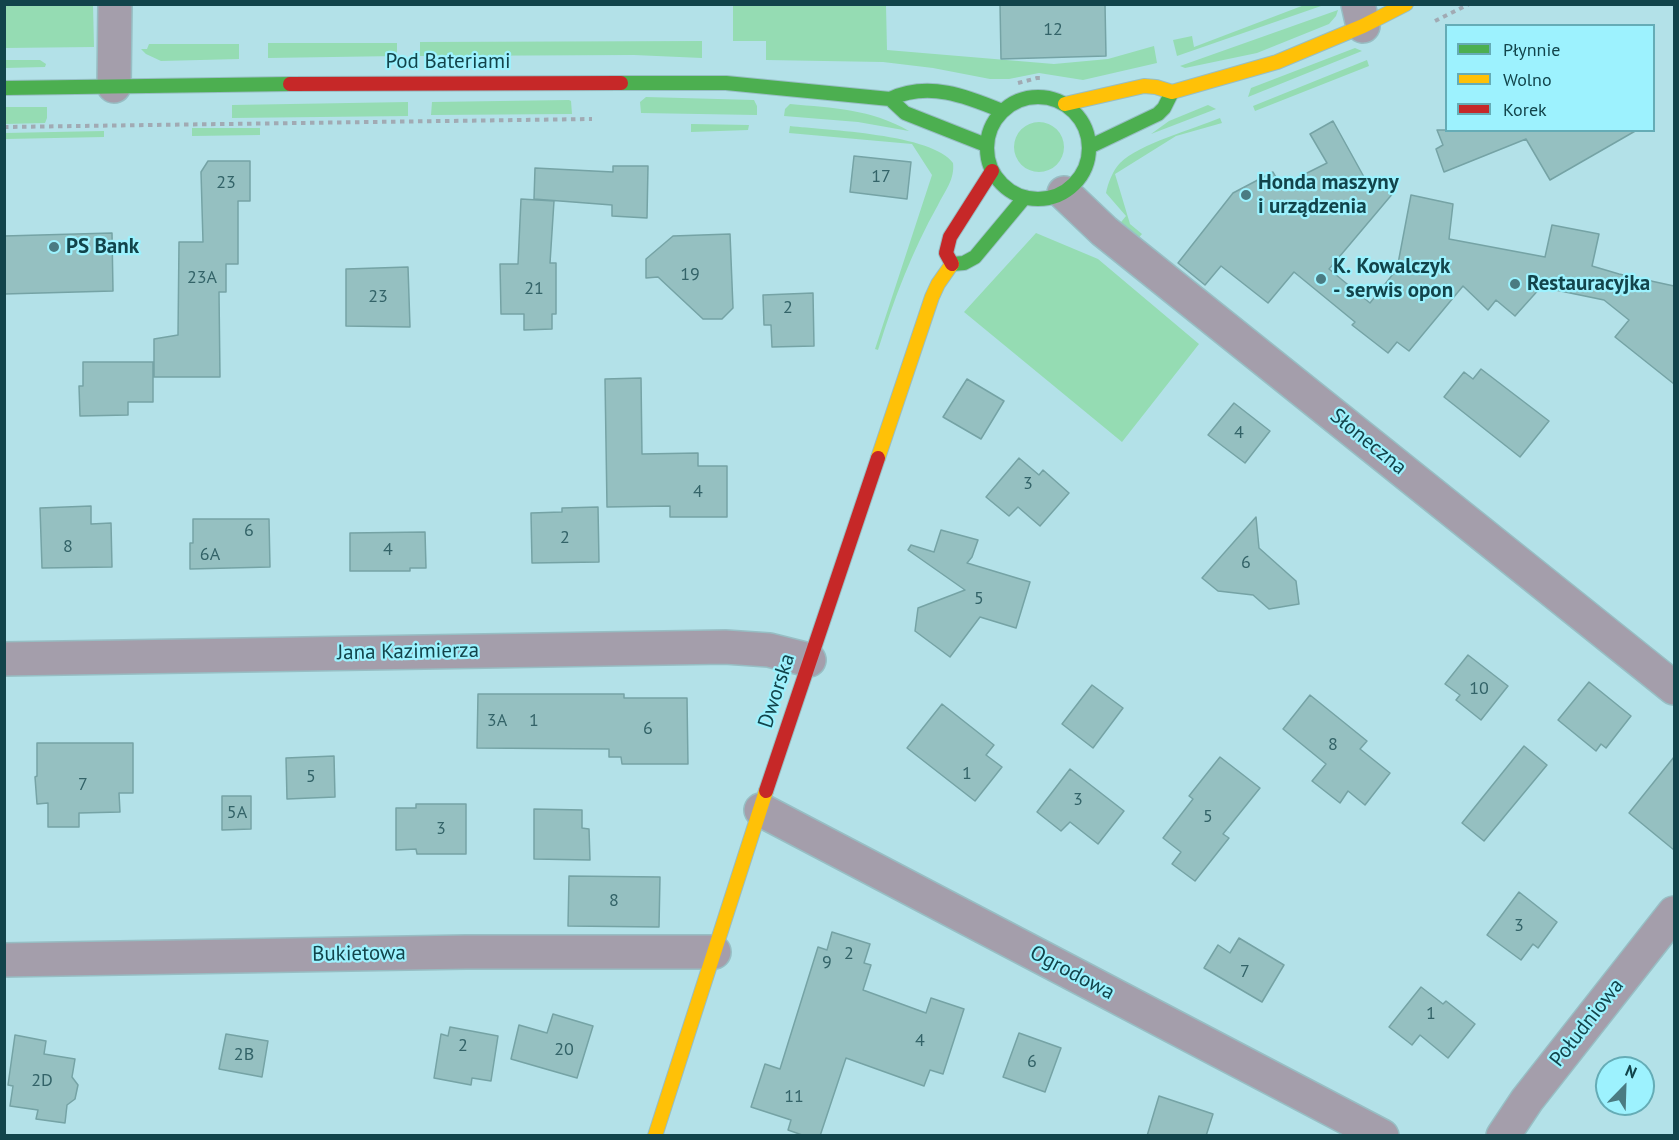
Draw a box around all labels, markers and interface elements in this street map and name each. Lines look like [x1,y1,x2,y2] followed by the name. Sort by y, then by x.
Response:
[1043,19,1063,41] house number: 12
[1445,24,1655,132] legend
[1503,38,1560,61] text: Płynnie
[385,49,511,75] street label: Pod Bateriami
[1503,68,1552,91] text: Wolno
[1503,98,1547,121] text: Korek
[871,166,891,188] house number: 17
[1258,170,1399,220] place label: Honda maszyny i urządzenia
[216,172,236,194] house number: 23
[1239,188,1253,202] marker: Honda maszyny i urządzenia
[66,234,139,260] place label: PS Bank
[47,240,61,254] marker: PS Bank
[1333,254,1453,304] place label: K. Kowalczyk - serwis opon
[680,264,700,286] house number: 19
[187,267,217,289] house number: 23A
[1527,271,1650,297] place label: Restauracyjka
[1314,272,1328,286] marker: K. Kowalczyk - serwis opon
[1508,277,1522,291] marker: Restauracyjka
[524,278,544,300] house number: 21
[368,286,388,308] house number: 23
[783,297,793,319] house number: 2
[1325,404,1411,480] street label: Słoneczna
[1234,422,1244,444] house number: 4
[1023,473,1033,495] house number: 3
[693,481,703,503] house number: 4
[244,520,254,542] house number: 6
[560,527,570,549] house number: 2
[63,536,73,558] house number: 8
[383,539,393,561] house number: 4
[200,544,220,566] house number: 6A
[1241,552,1251,574] house number: 6
[974,588,984,610] house number: 5
[337,638,479,666] street label: Jana Kazimierza
[753,651,801,731] street label: Dworska
[1469,678,1489,700] house number: 10
[487,710,507,732] house number: 3A
[529,710,539,732] house number: 1
[643,718,653,740] house number: 6
[1328,734,1338,756] house number: 8
[962,763,972,785] house number: 1
[306,766,316,788] house number: 5
[78,774,88,796] house number: 7
[1073,789,1083,811] house number: 3
[227,802,247,824] house number: 5A
[1203,806,1213,828] house number: 5
[436,818,446,840] house number: 3
[609,890,619,912] house number: 8
[1514,915,1524,937] house number: 3
[1025,940,1119,1006] street label: Ogrodowa
[312,941,406,967] street label: Bukietowa
[844,943,854,965] house number: 2
[822,952,832,974] house number: 9
[1240,961,1250,983] house number: 7
[1545,974,1629,1072] street label: Południowa
[1426,1003,1436,1025] house number: 1
[915,1030,925,1052] house number: 4
[458,1035,468,1057] house number: 2
[554,1039,574,1061] house number: 20
[234,1044,254,1066] house number: 2B
[1027,1051,1037,1073] house number: 6
[1595,1056,1655,1116] north arrow
[1622,1060,1640,1083] text: N
[31,1070,53,1092] house number: 2D
[784,1086,804,1108] house number: 11

